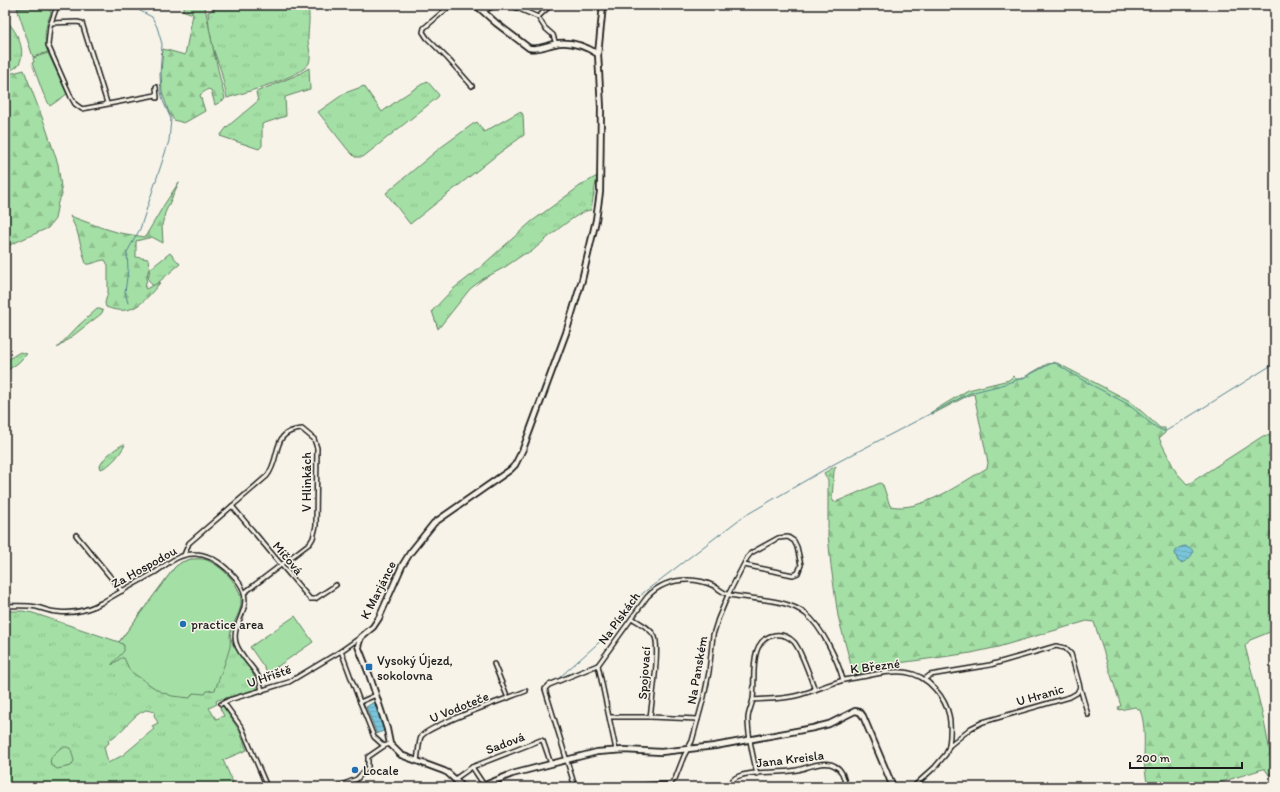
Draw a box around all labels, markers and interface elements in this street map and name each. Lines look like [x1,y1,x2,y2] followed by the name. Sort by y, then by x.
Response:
[299,452,314,512] street label: V Hlinkách
[270,538,306,578] street label: Míčová
[109,543,179,591] street label: Za Hospodou
[357,558,399,622] street label: K Marjánce
[595,589,643,647] street label: Na Pískách
[191,617,264,632] place label: practice area
[178,619,188,629] marker: practice area
[684,635,710,705] street label: Na Panském
[635,645,653,700] street label: Spojovací
[377,653,453,683] place label: Vysoký Újezd, sokolovna
[849,656,901,676] street label: K Březné
[245,661,293,691] street label: U Hřiště
[364,662,374,672] marker: Vysoký Újezd, sokolovna
[1014,681,1066,709] street label: U Hranic
[427,688,491,726] street label: U Vodoteče
[483,729,527,757] street label: Sadová
[1130,744,1242,770] scale bar
[755,747,825,771] street label: Jana Kreisla
[1136,751,1170,765] text: 200 m
[363,763,399,778] place label: Locale
[350,765,360,775] marker: Locale

